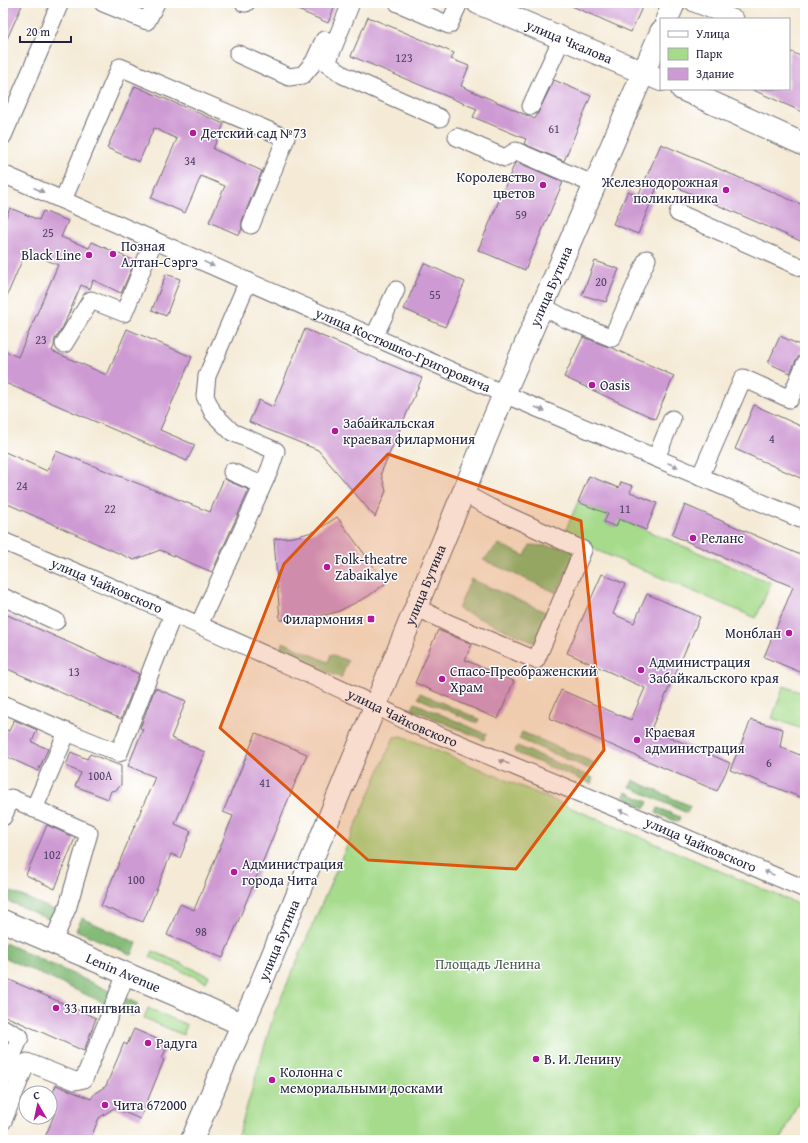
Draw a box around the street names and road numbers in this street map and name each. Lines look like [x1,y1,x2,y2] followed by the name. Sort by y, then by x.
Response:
[522,14,616,69] street label: улица Чкалова
[524,243,577,331] street label: улица Бутина
[311,302,494,397] street label: улица Костюшко-Григоровича
[399,541,451,629] street label: улица Бутина
[47,552,166,618] street label: улица Чайковского
[343,683,461,752] street label: улица Чайковского
[641,811,760,877] street label: улица Чайковского
[253,896,304,984] street label: улица Бутина
[83,948,164,997] street label: Lenin Avenue

